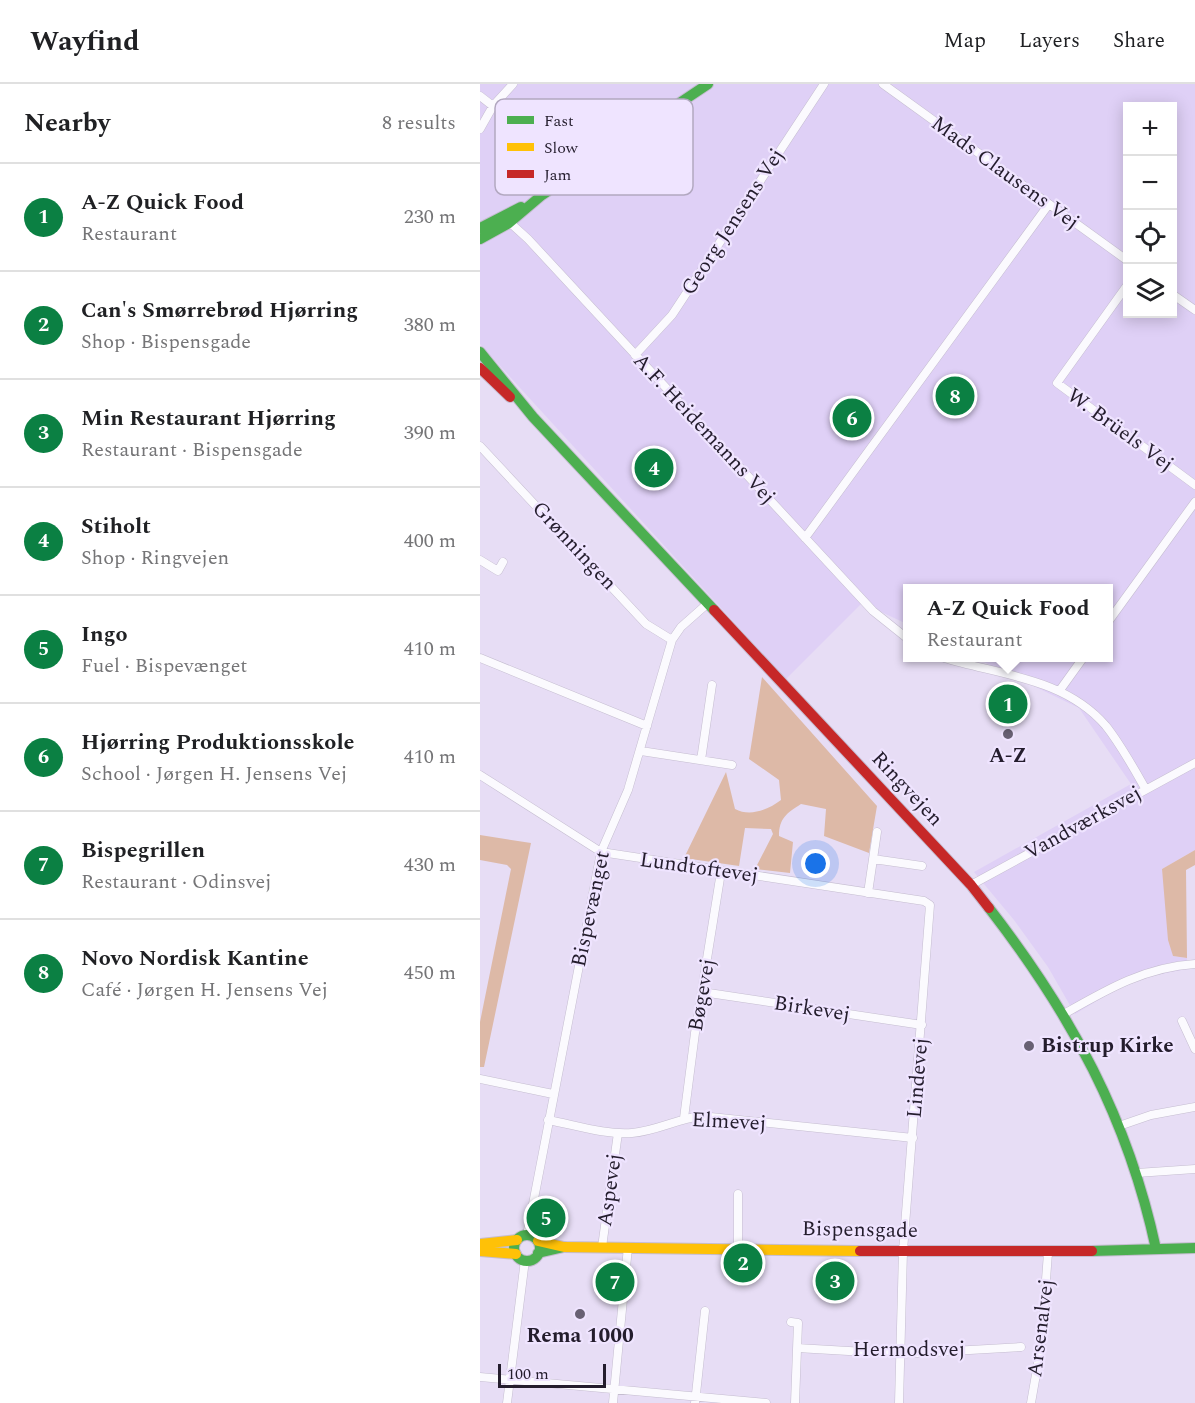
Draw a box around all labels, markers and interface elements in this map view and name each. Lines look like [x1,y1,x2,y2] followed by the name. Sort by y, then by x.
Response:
[30,20,139,63] text: Wayfind
[944,25,986,57] text: Map
[1019,25,1080,57] text: Layers
[1113,25,1165,57] text: Share
[495,99,693,195] legend
[1123,102,1177,318] map controls
[1123,102,1177,156] button: +
[24,103,110,143] text: Nearby
[382,108,456,138] text: 8 results
[924,108,1086,238] street label: Mads Clausens Vej
[544,109,574,133] text: Fast
[544,136,579,160] text: Slow
[673,142,793,302] street label: Georg Jensens Vej
[1123,156,1177,210] button: −
[544,163,572,187] text: Jam
[81,186,244,219] text: A-Z Quick Food
[38,202,49,232] text: 1
[404,202,456,232] text: 230 m
[1123,210,1177,264] button: locate
[81,219,177,249] text: Restaurant
[1123,264,1177,318] button: layers
[81,294,358,327] text: Can's Smørrebrød Hjørring
[38,310,49,340] text: 2
[404,310,456,340] text: 380 m
[81,327,251,357] text: Shop · Bispensgade
[625,346,783,512] street label: A.F. Heidemanns Vej
[936,374,974,418] pin: 8
[1060,380,1180,480] street label: W. Brüels Vej
[832,396,872,440] pin: 6
[81,402,336,435] text: Min Restaurant Hjørring
[38,418,49,448] text: 3
[404,418,456,448] text: 390 m
[81,435,303,465] text: Restaurant · Bispensgade
[634,446,674,490] pin: 4
[524,494,624,598] street label: Grønningen
[81,510,151,543] text: Stiholt
[38,526,49,556] text: 4
[404,526,456,556] text: 400 m
[81,543,229,573] text: Shop · Ringvejen
[903,584,1113,662] popup
[926,592,1090,625] text: A-Z Quick Food
[81,618,128,651] text: Ingo
[926,625,1023,655] text: Restaurant
[38,634,49,664] text: 5
[404,634,456,664] text: 410 m
[81,651,247,681] text: Fuel · Bispevænget
[988,682,1028,726] pin: 1
[81,726,354,759] text: Hjørring Produktionsskole
[1001,727,1015,741] marker: A-Z
[989,740,1027,772] place label: A-Z
[38,742,49,772] text: 6
[404,742,456,772] text: 410 m
[863,744,951,834] street label: Ringvejen
[81,759,347,789] text: School · Jørgen H. Jensens Vej
[1018,778,1148,868] street label: Vandværksvej
[81,834,205,867] text: Bispegrillen
[638,844,760,892] street label: Lundtoftevej
[563,848,619,970] street label: Bispevænget
[801,849,830,878] your location
[38,850,49,880] text: 7
[404,850,456,880] text: 430 m
[81,867,271,897] text: Restaurant · Odinsvej
[81,942,309,975] text: Novo Nordisk Kantine
[680,956,724,1034] street label: Bøgevej
[38,958,49,988] text: 8
[404,958,456,988] text: 450 m
[81,975,328,1005] text: Café · Jørgen H. Jensens Vej
[771,987,853,1031] street label: Birkevej
[1041,1030,1174,1062] place label: Bistrup Kirke
[899,1036,937,1120] street label: Lindevej
[1022,1039,1036,1053] marker: Bistrup Kirke
[691,1104,767,1140] street label: Elmevej
[589,1151,631,1229] street label: Aspevej
[526,1196,566,1240] pin: 5
[802,1213,918,1247] street label: Bispensgade
[724,1240,762,1286] pin: 2
[816,1258,854,1304] pin: 3
[596,1260,634,1304] pin: 7
[1019,1277,1063,1379] street label: Arsenalvej
[573,1307,587,1321] marker: Rema 1000
[526,1320,634,1352] place label: Rema 1000
[853,1334,965,1366] street label: Hermodsvej
[498,1361,606,1388] scale bar
[507,1362,549,1386] text: 100 m

